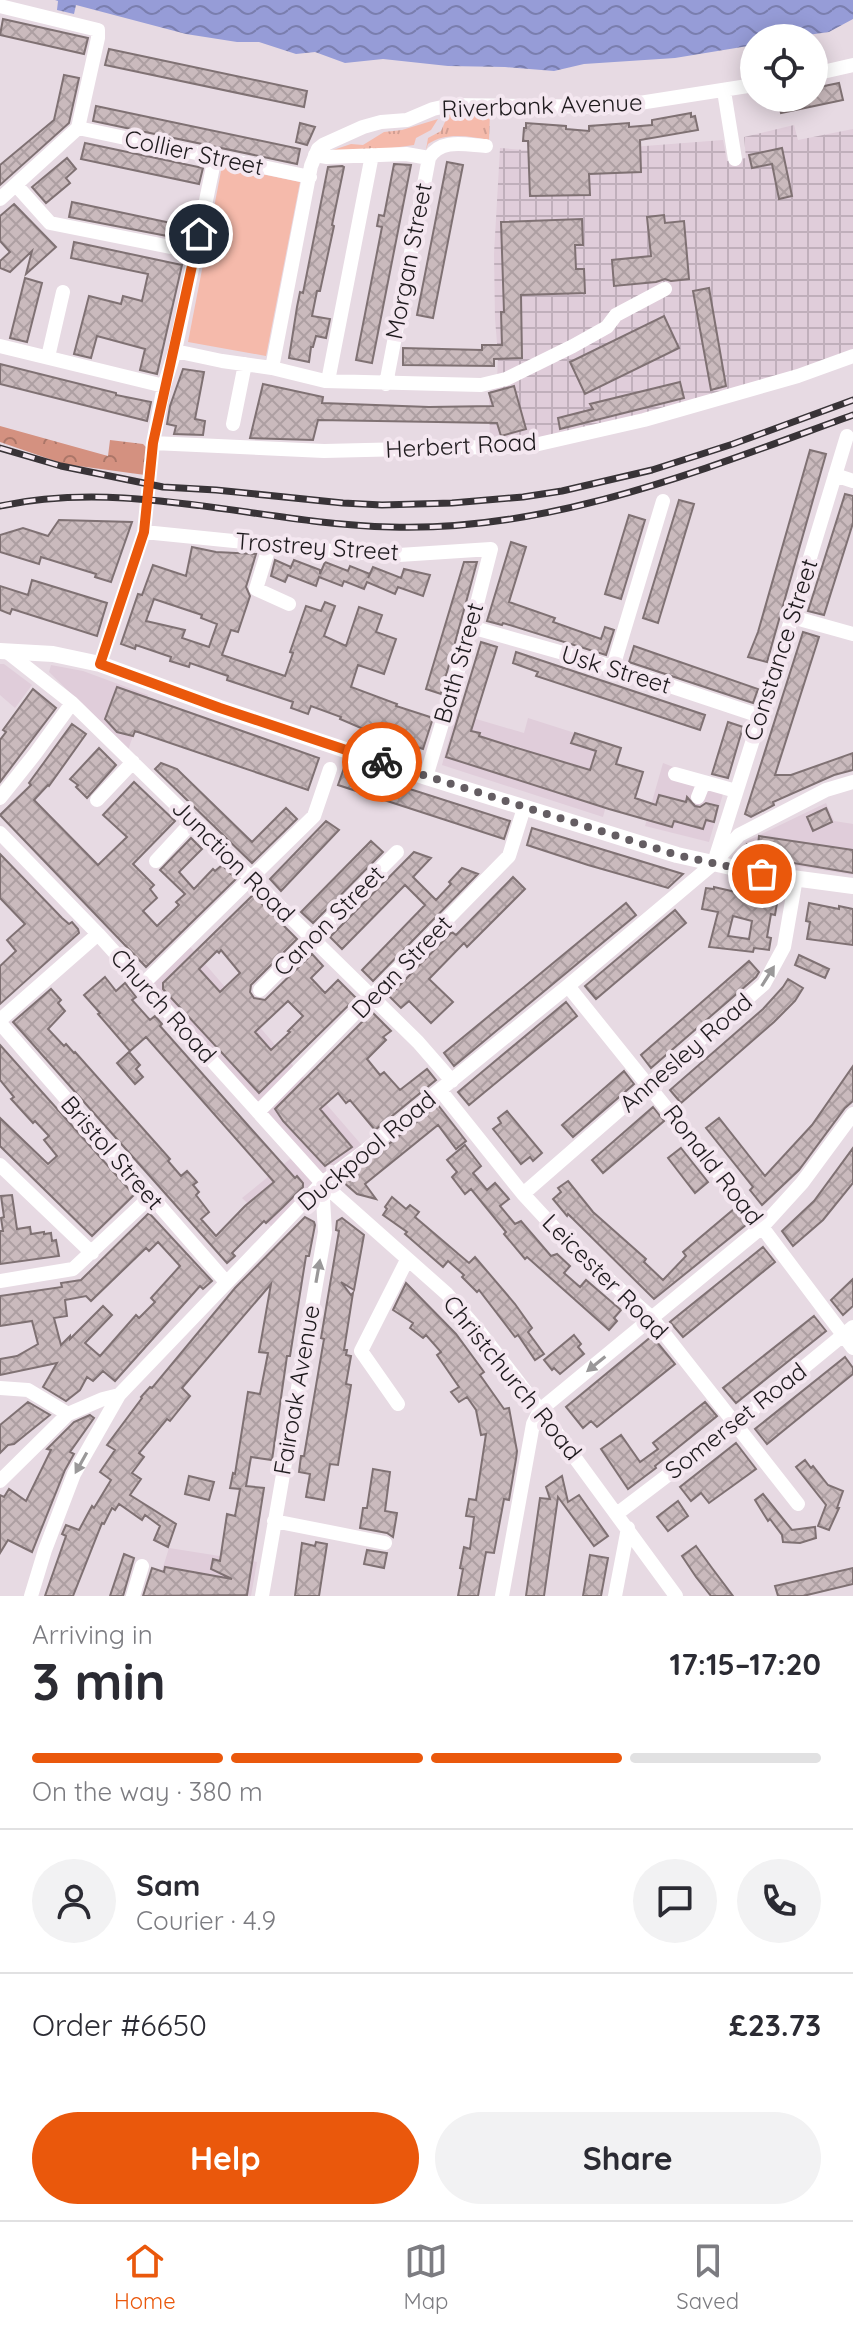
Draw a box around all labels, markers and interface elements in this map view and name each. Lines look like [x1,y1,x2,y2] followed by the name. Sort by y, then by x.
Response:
[740,24,828,112] map controls
[740,24,828,112] button: locate
[441,87,643,123] street label: Riverbank Avenue
[122,123,266,181] street label: Collier Street
[378,180,438,342] street label: Morgan Street
[165,200,233,268] pin
[177,212,221,256] icon: home
[384,426,537,464] street label: Herbert Road
[234,525,400,567] street label: Trostrey Street
[736,555,824,745] street label: Constance Street
[427,599,490,727] street label: Bath Street
[558,638,675,700] street label: Usk Street
[342,722,422,802] courier
[360,740,404,784] icon: bike
[166,793,301,928] street label: Junction Road
[728,840,796,908] pin
[740,852,784,896] icon: bag
[267,859,390,982] street label: Canon Street
[345,909,458,1024] street label: Dean Street
[104,942,223,1069] street label: Church Road
[760,964,775,987] one-way arrow
[613,986,758,1118] street label: Annesley Road
[291,1084,442,1217] street label: Duckpool Road
[55,1089,170,1216] street label: Bristol Street
[657,1098,770,1231] street label: Ronald Road
[537,1207,675,1345] street label: Leicester Road
[313,1258,325,1283] one-way arrow
[437,1289,588,1466] street label: Christchurch Road
[266,1303,326,1477] street label: Fairoak Avenue
[586,1355,606,1372] one-way arrow
[658,1356,812,1485] street label: Somerset Road
[74,1452,88,1474] one-way arrow
[32,1618,153,1651] text: Arriving in
[670,1645,821,1683] text: 17:15–17:20
[32,1648,166,1713] text: 3 min
[32,1775,263,1808] text: On the way · 380 m
[32,1859,116,1943] button: person
[633,1859,717,1943] button: chat
[737,1859,821,1943] button: phone
[136,1866,200,1904] text: Sam
[136,1904,276,1937] text: Courier · 4.9
[32,2006,207,2044] text: Order #6650
[729,2006,821,2044] text: £23.73
[32,2112,419,2204] button: Help
[435,2112,821,2204] button: Share
[114,2239,176,2315] tab: Home
[404,2239,448,2315] tab: Map
[676,2239,739,2315] tab: Saved

